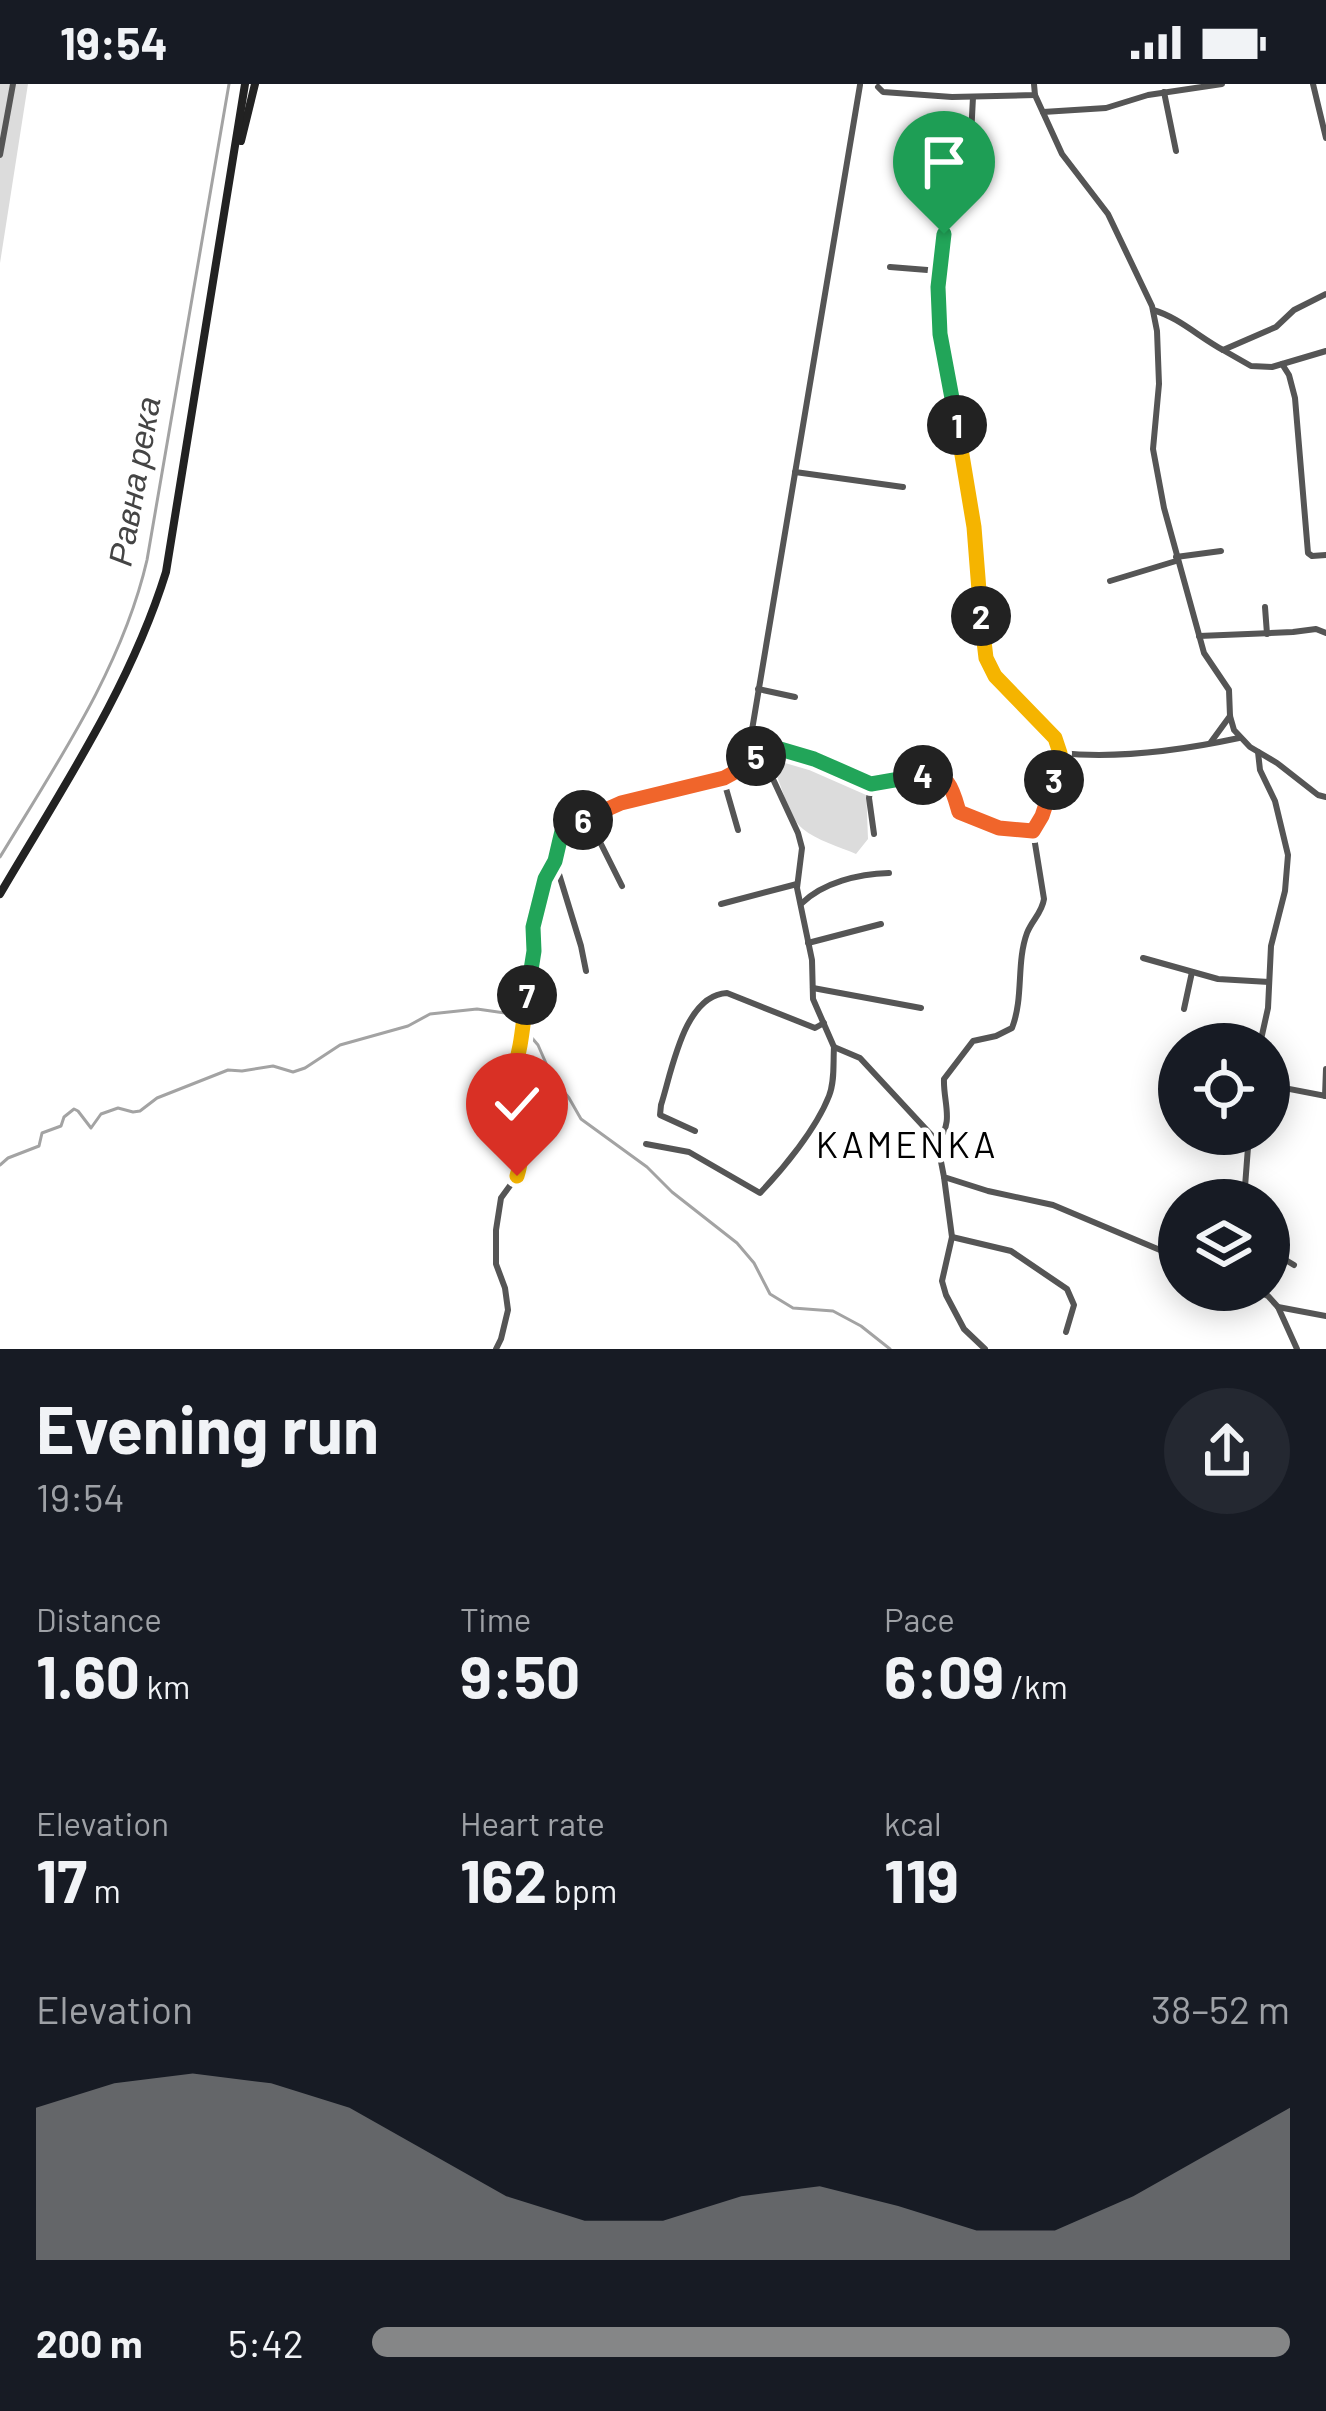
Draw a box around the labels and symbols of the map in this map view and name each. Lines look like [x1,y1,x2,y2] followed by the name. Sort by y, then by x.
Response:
[893,111,995,234] pin
[98,393,168,569] water label: Равна река
[927,395,987,455] pin: 1
[951,586,1011,646] pin: 2
[726,726,786,786] pin: 5
[893,745,953,805] pin: 4
[1024,750,1084,810] pin: 3
[553,790,613,850] pin: 6
[497,965,557,1025] pin: 7
[466,1053,568,1176] pin
[816,1122,998,1165] district label: KAMENKA

